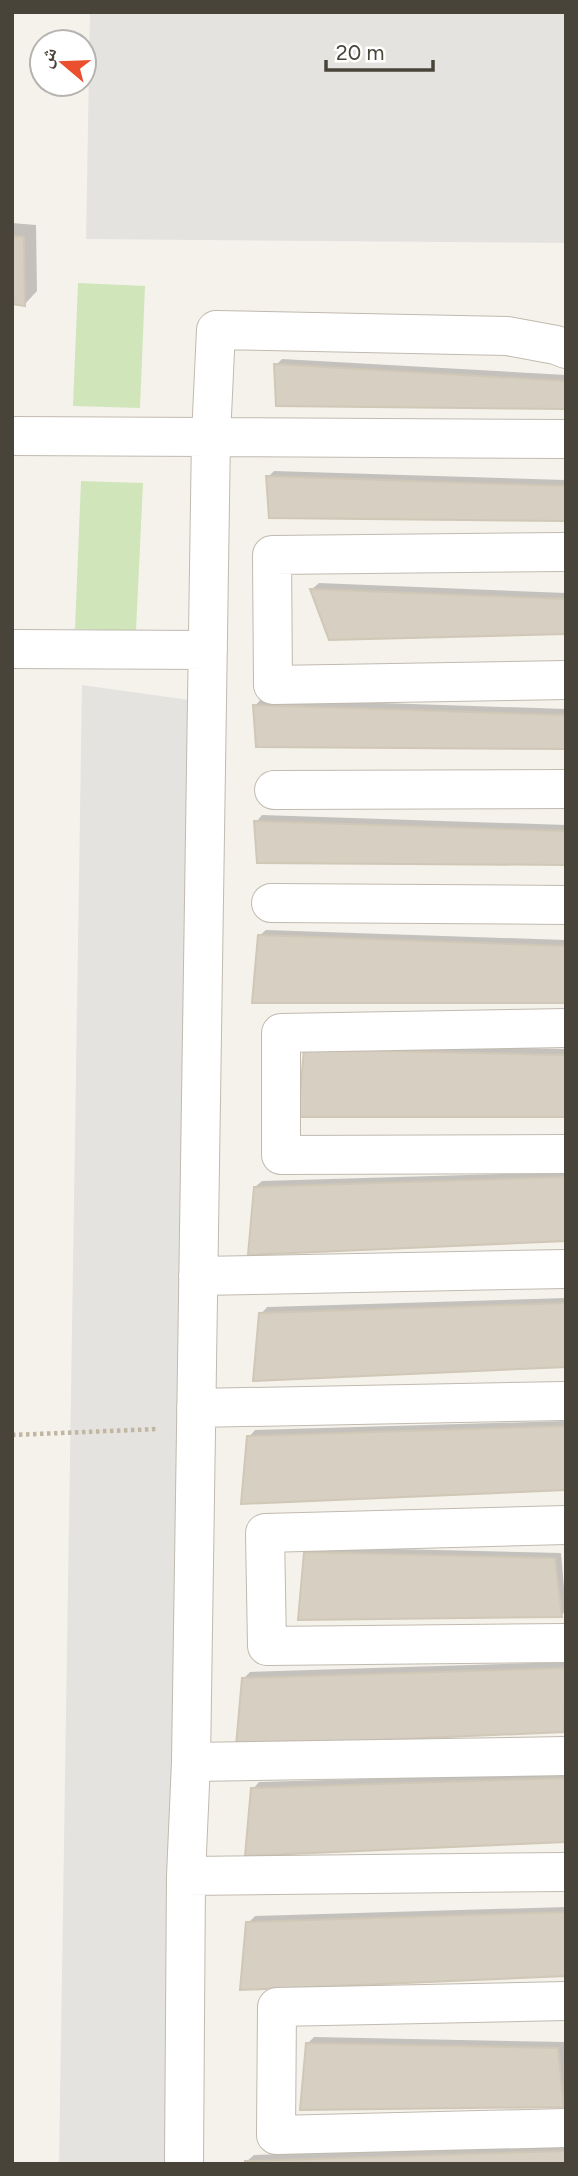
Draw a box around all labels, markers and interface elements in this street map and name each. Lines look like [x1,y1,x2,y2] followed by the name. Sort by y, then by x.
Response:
[28,28,98,98] north arrow
[326,28,433,72] scale bar
[336,40,384,65] text: 20 m
[33,44,62,71] text: ش

